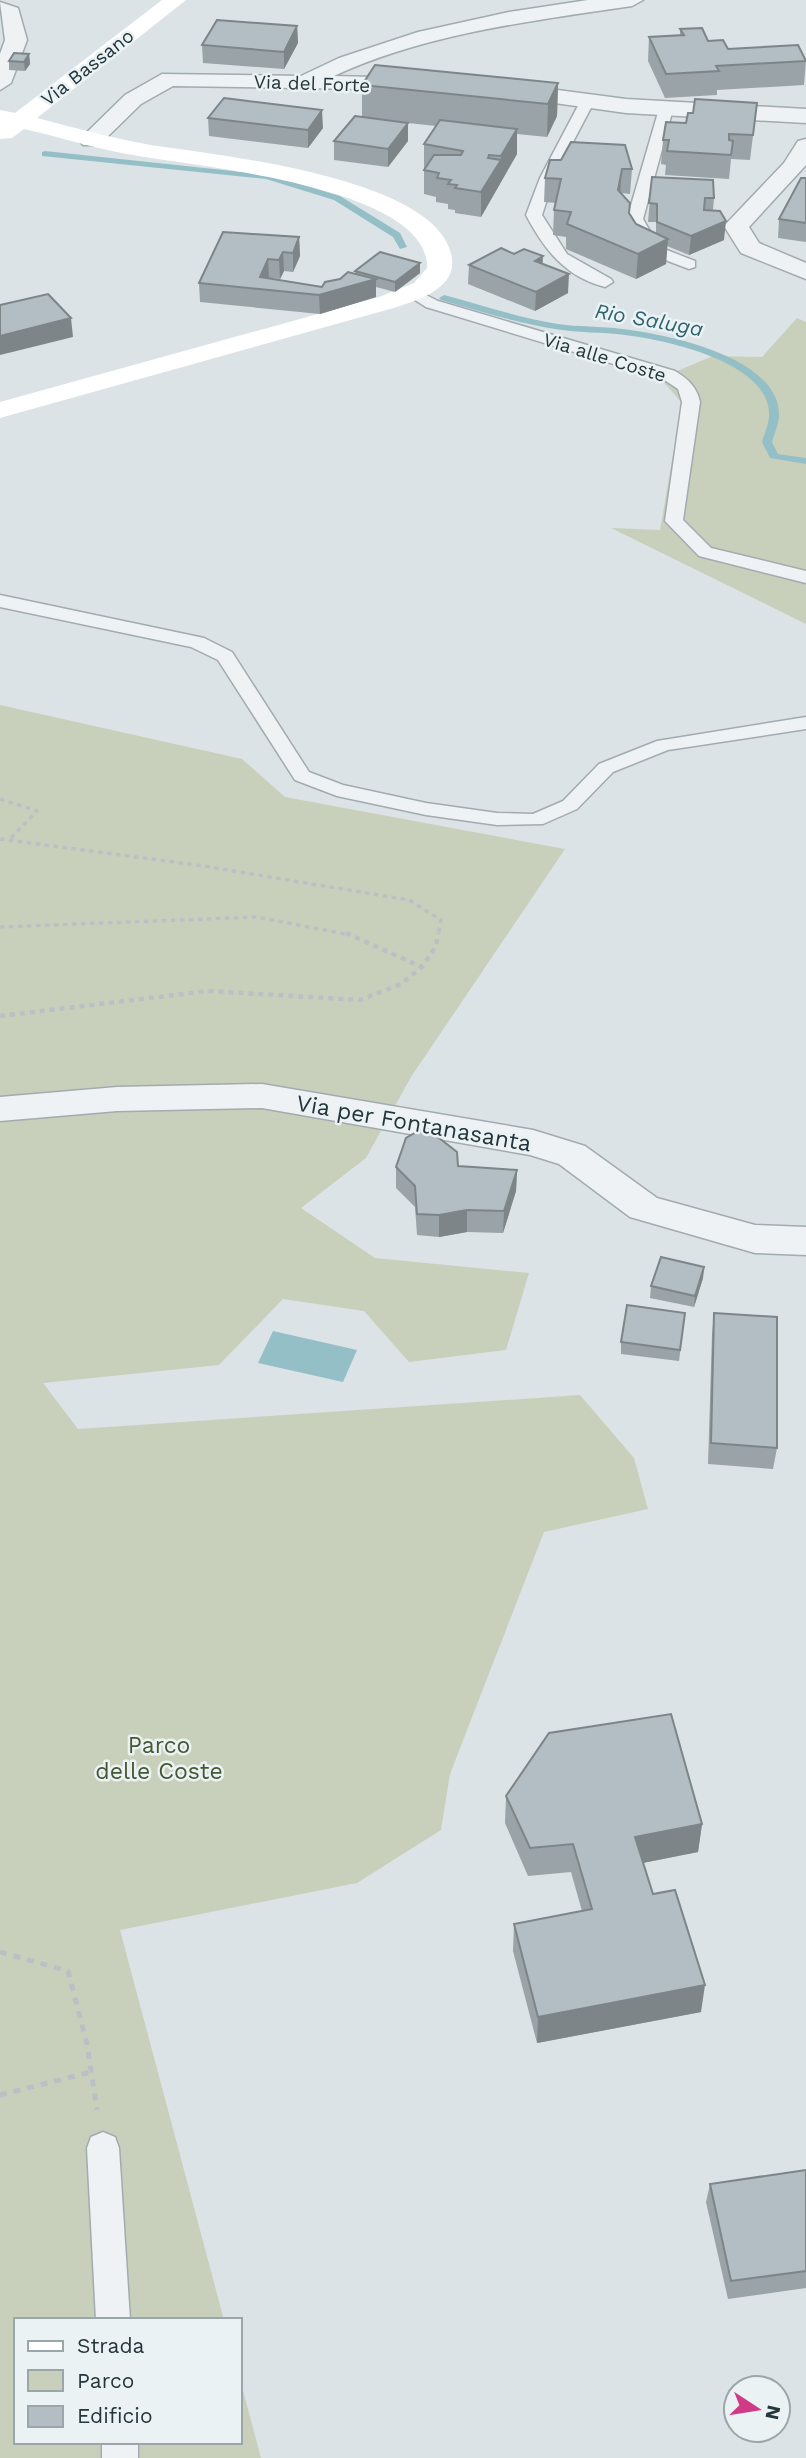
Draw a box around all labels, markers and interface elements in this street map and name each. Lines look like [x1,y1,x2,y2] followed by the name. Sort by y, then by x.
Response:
[36,24,138,111] street label: Via Bassano
[253,70,371,97] street label: Via del Forte
[593,298,705,341] water label: Rio Saluga
[541,328,669,387] street label: Via alle Coste
[294,1090,534,1157] street label: Via per Fontanasanta
[95,1732,223,1785] park label: Parco delle Coste
[14,2318,242,2444] legend
[77,2333,145,2358] text: Strada
[77,2368,134,2393] text: Parco
[722,2374,792,2444] north arrow
[77,2403,153,2428] text: Edificio
[760,2403,786,2422] text: N

